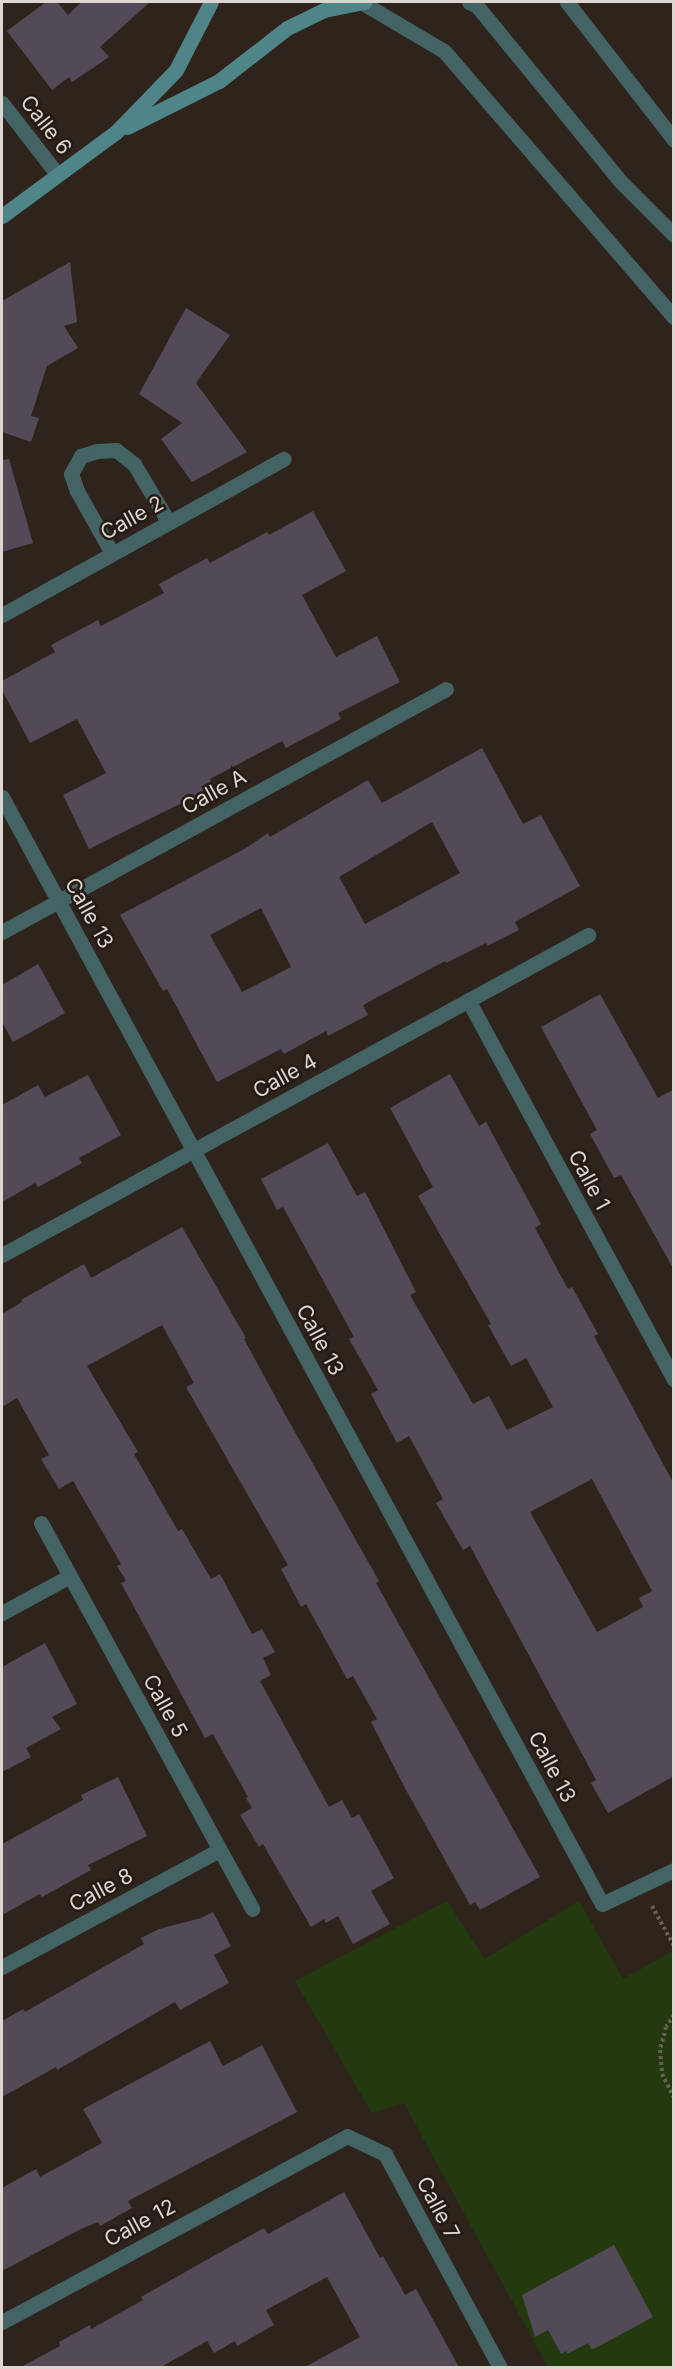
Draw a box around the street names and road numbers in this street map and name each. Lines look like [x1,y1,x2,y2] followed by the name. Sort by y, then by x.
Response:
[15,90,77,160] street label: Calle 6
[96,490,168,546] street label: Calle 2
[177,764,251,820] street label: Calle A
[59,873,119,953] street label: Calle 13
[249,1048,321,1104] street label: Calle 4
[563,1146,615,1214] street label: Calle 1
[291,1300,349,1380] street label: Calle 13
[137,1670,193,1742] street label: Calle 5
[523,1727,581,1807] street label: Calle 13
[65,1863,137,1917] street label: Calle 8
[411,2172,465,2244] street label: Calle 7
[100,2194,180,2252] street label: Calle 12

